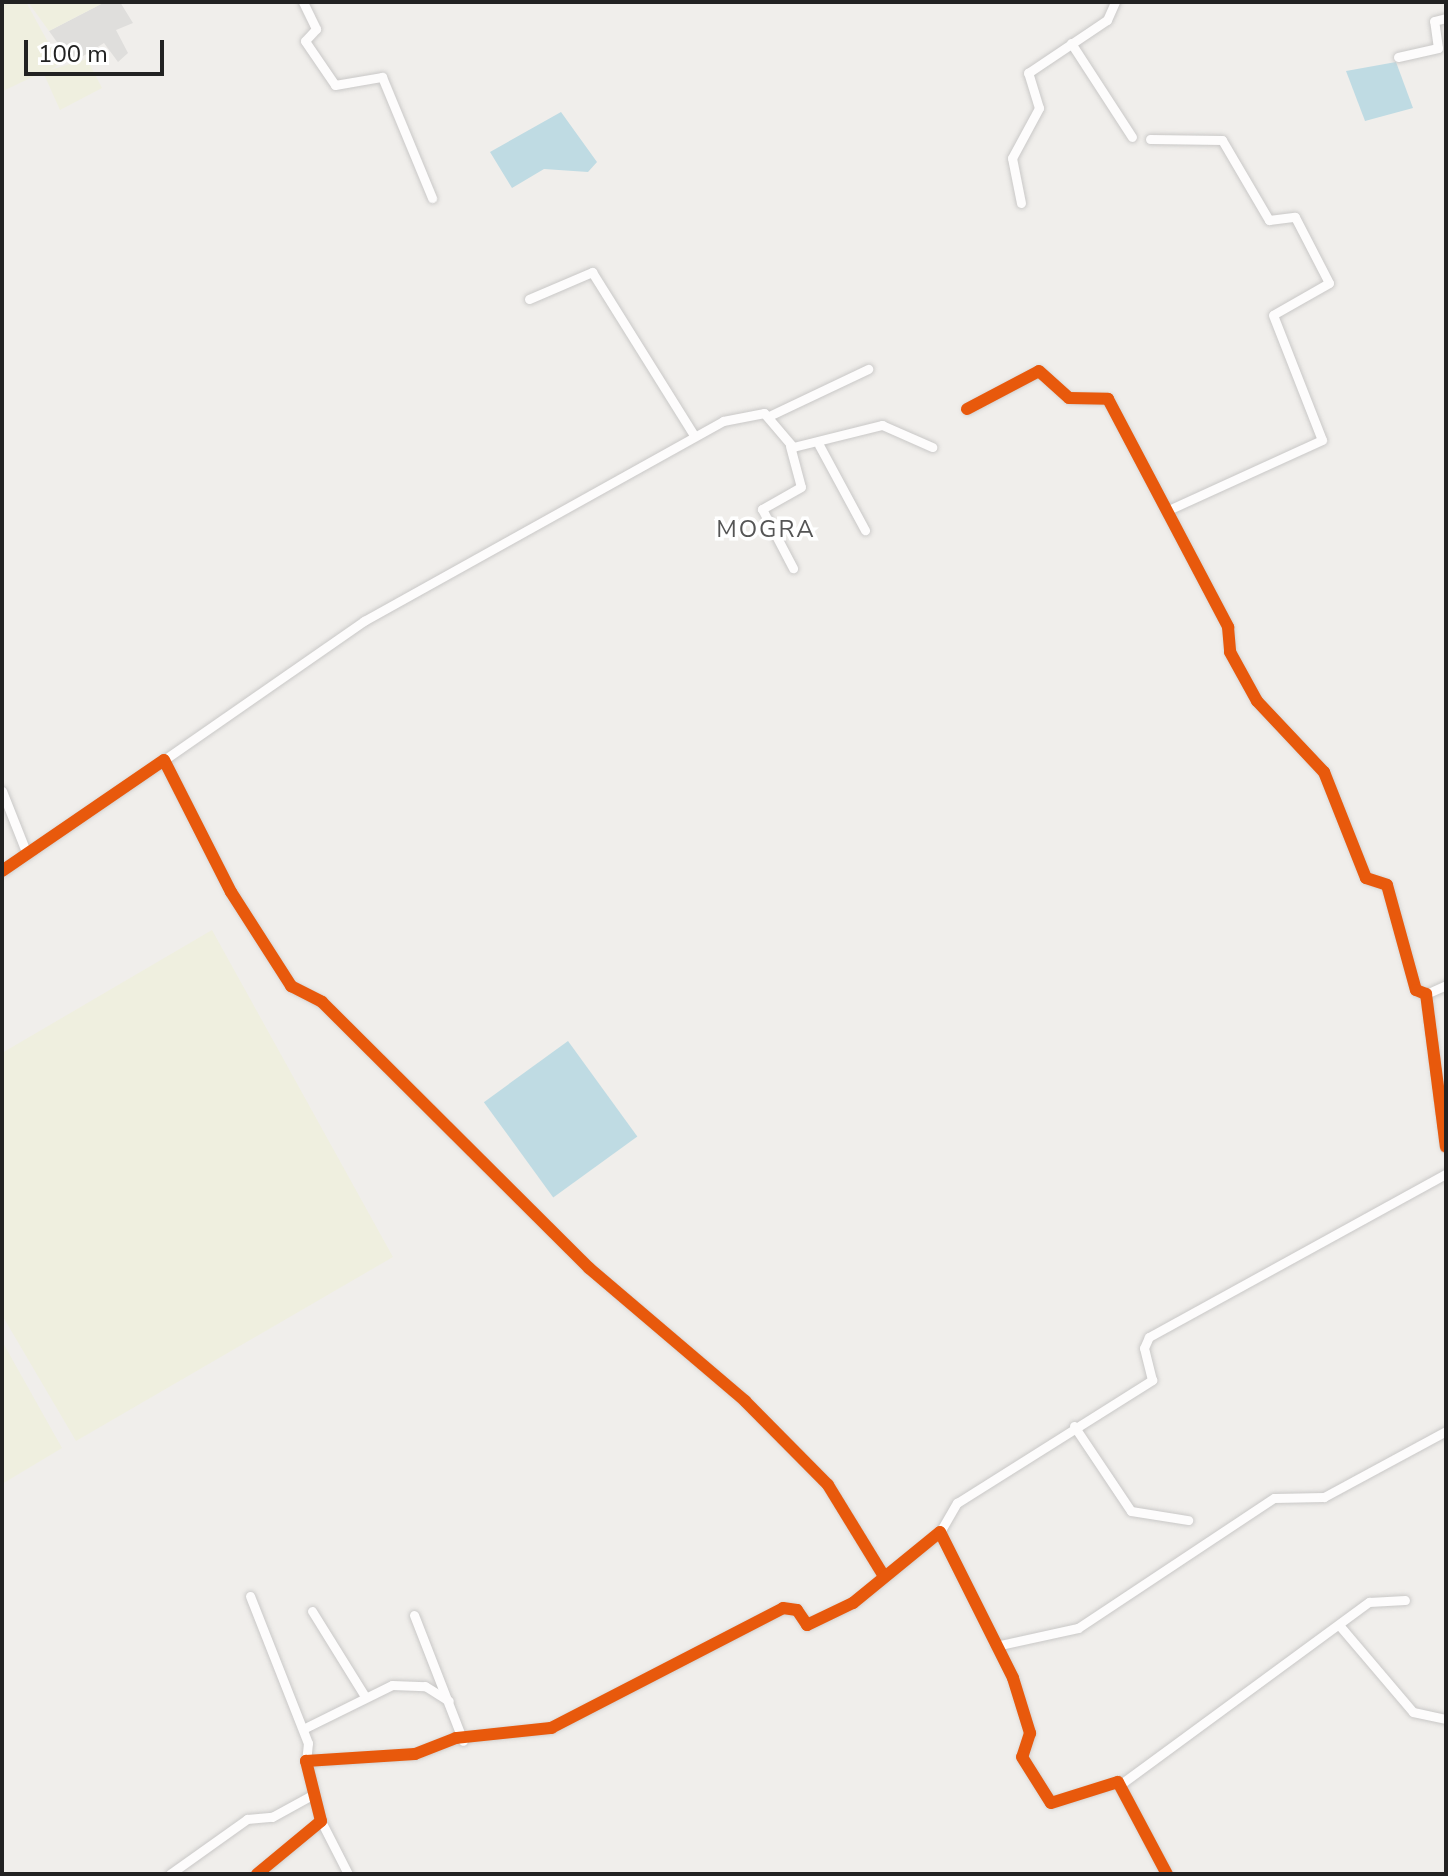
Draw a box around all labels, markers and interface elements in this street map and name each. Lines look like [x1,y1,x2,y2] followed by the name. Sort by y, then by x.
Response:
[28,24,168,74] scale bar
[38,38,108,70] text: 100 m
[716,516,816,544] district label: MOGRA

